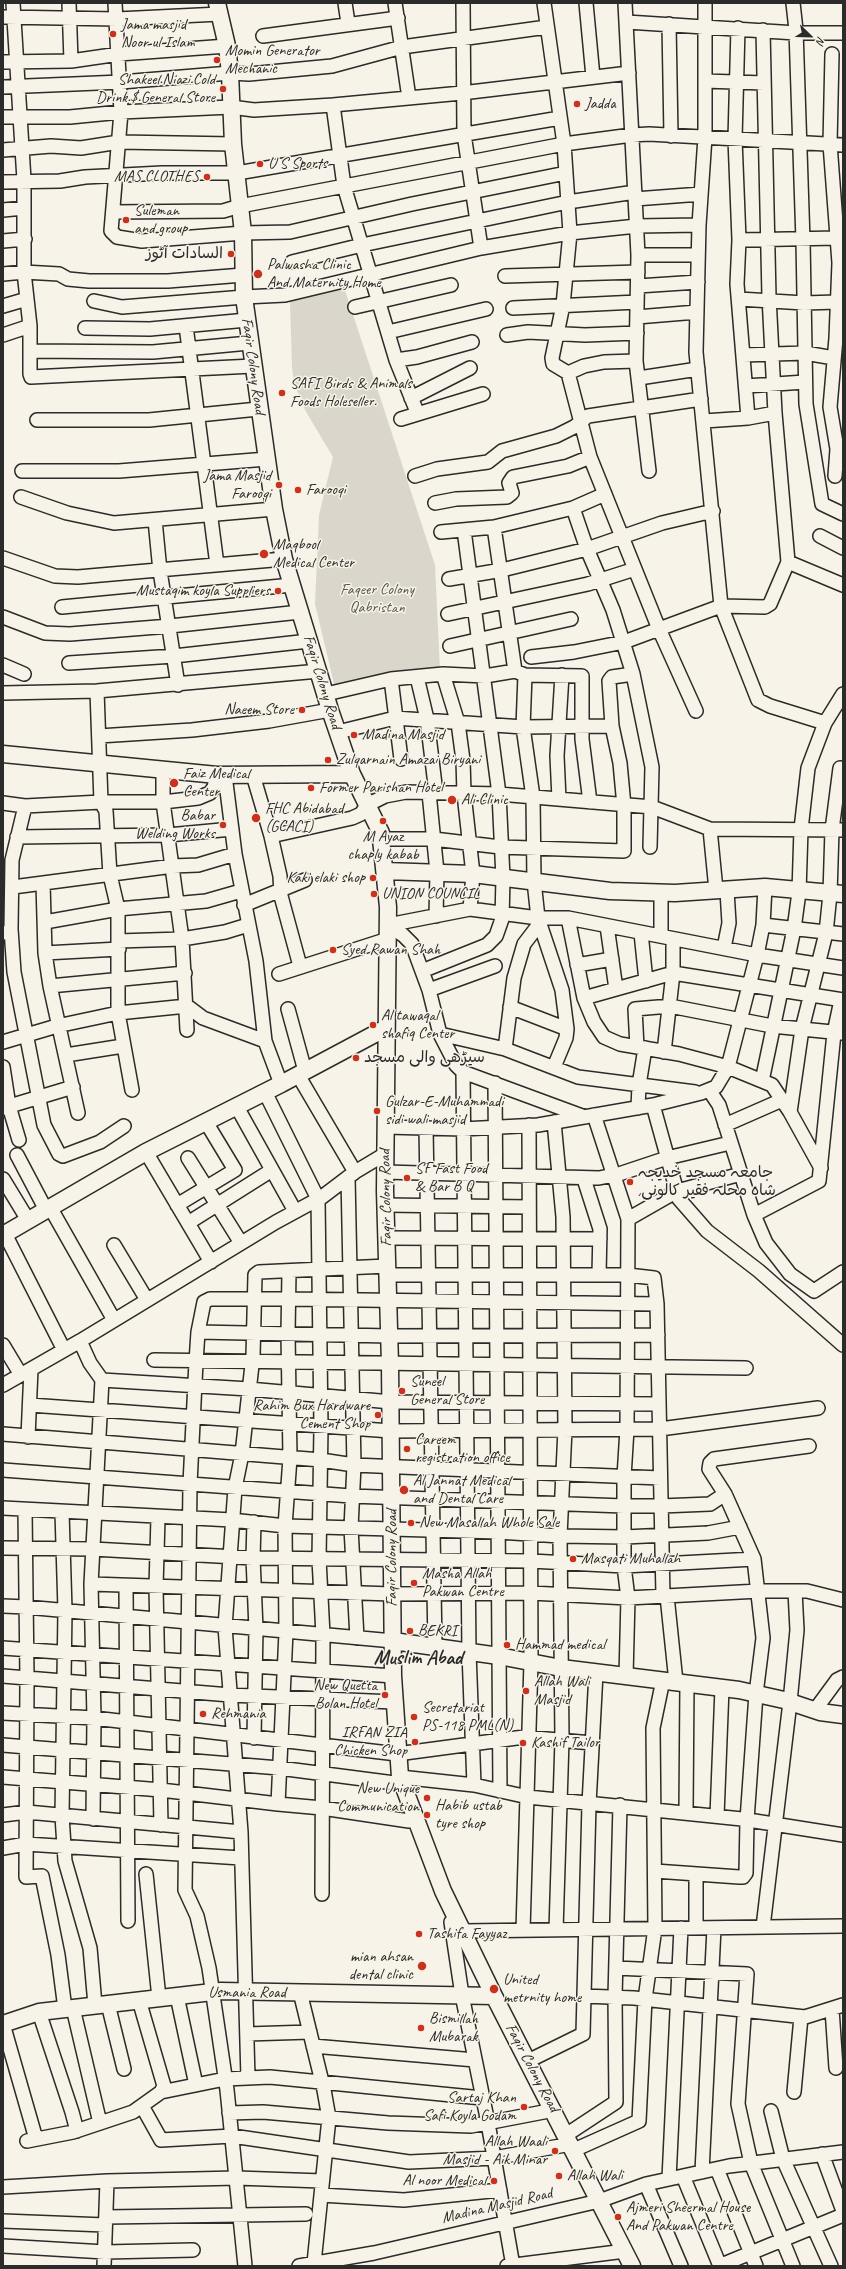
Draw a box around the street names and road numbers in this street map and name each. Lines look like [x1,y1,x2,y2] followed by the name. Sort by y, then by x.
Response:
[237,316,269,416] street label: Faqir Colony Road
[299,633,345,731] street label: Faqir Colony Road
[376,1149,396,1247] street label: Faqir Colony Road
[382,1509,402,1607] street label: Faqir Colony Road
[208,1983,286,2003] street label: Usmania Road
[501,2021,563,2115] street label: Faqir Colony Road
[440,2184,554,2228] street label: Madina Masjid Road

